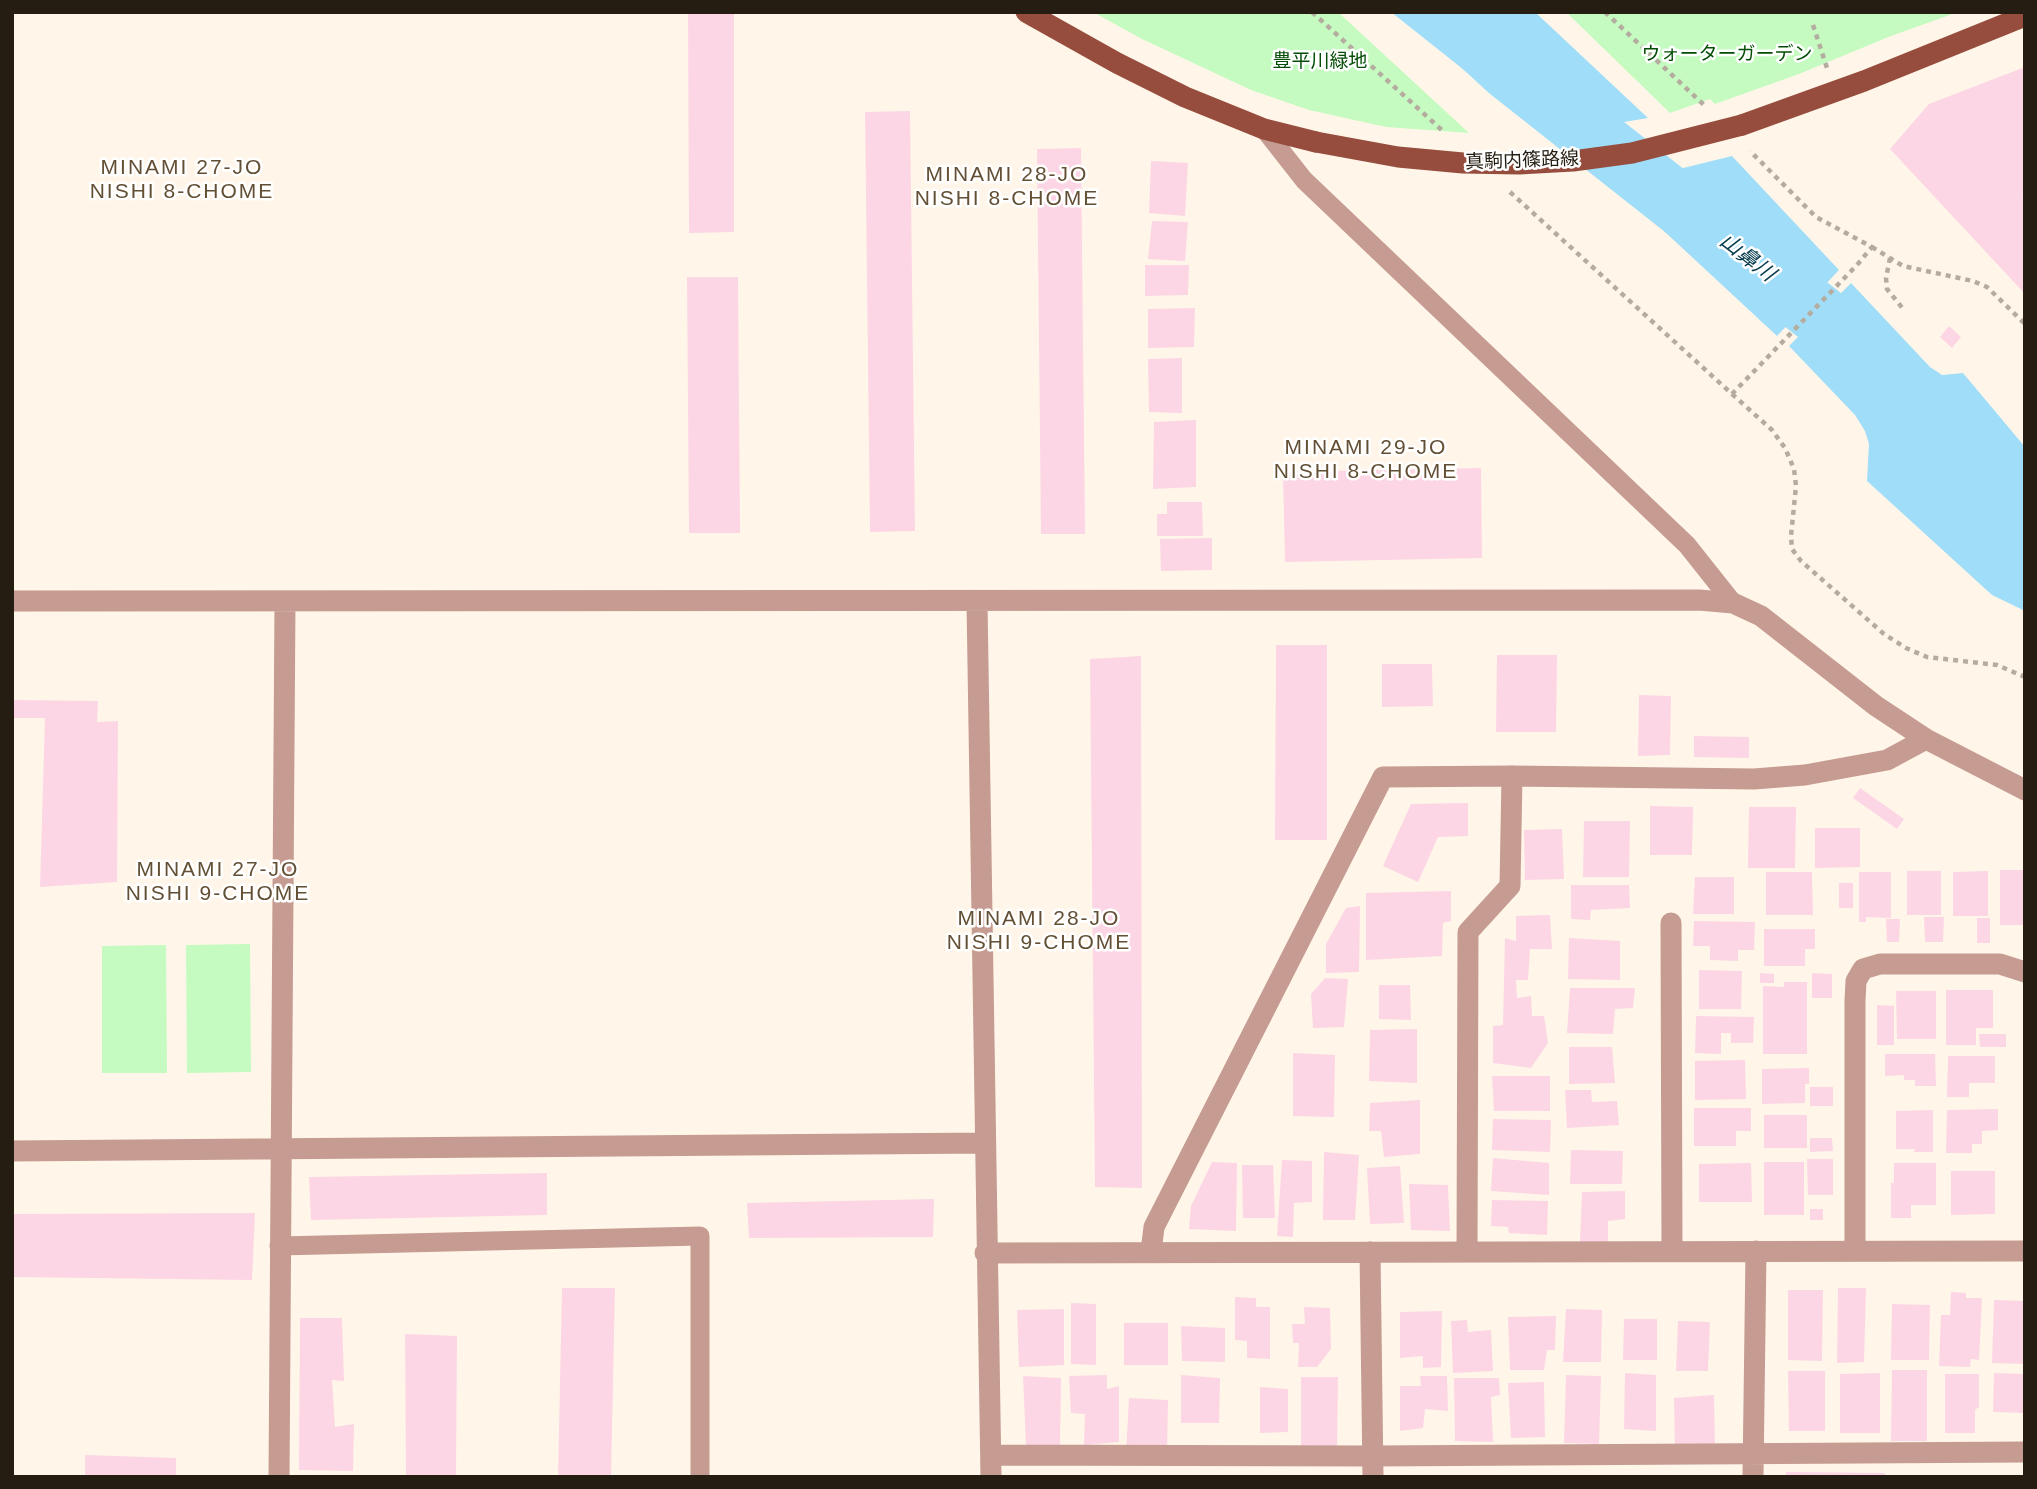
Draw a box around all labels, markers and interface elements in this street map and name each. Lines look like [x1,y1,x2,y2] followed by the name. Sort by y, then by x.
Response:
[1642,44,1812,66] park label: ウォーターガーデン
[1273,51,1367,73] park label: 豊平川緑地
[1465,148,1579,174] street label: 真駒内篠路線
[91,155,273,205] district label: MINAMI 27-JO NISHI 8-CHOME
[916,162,1098,212] district label: MINAMI 28-JO NISHI 8-CHOME
[1714,229,1780,287] water label: 山鼻川
[1275,435,1457,485] district label: MINAMI 29-JO NISHI 8-CHOME
[127,857,309,907] district label: MINAMI 27-JO NISHI 9-CHOME
[948,906,1130,956] district label: MINAMI 28-JO NISHI 9-CHOME

